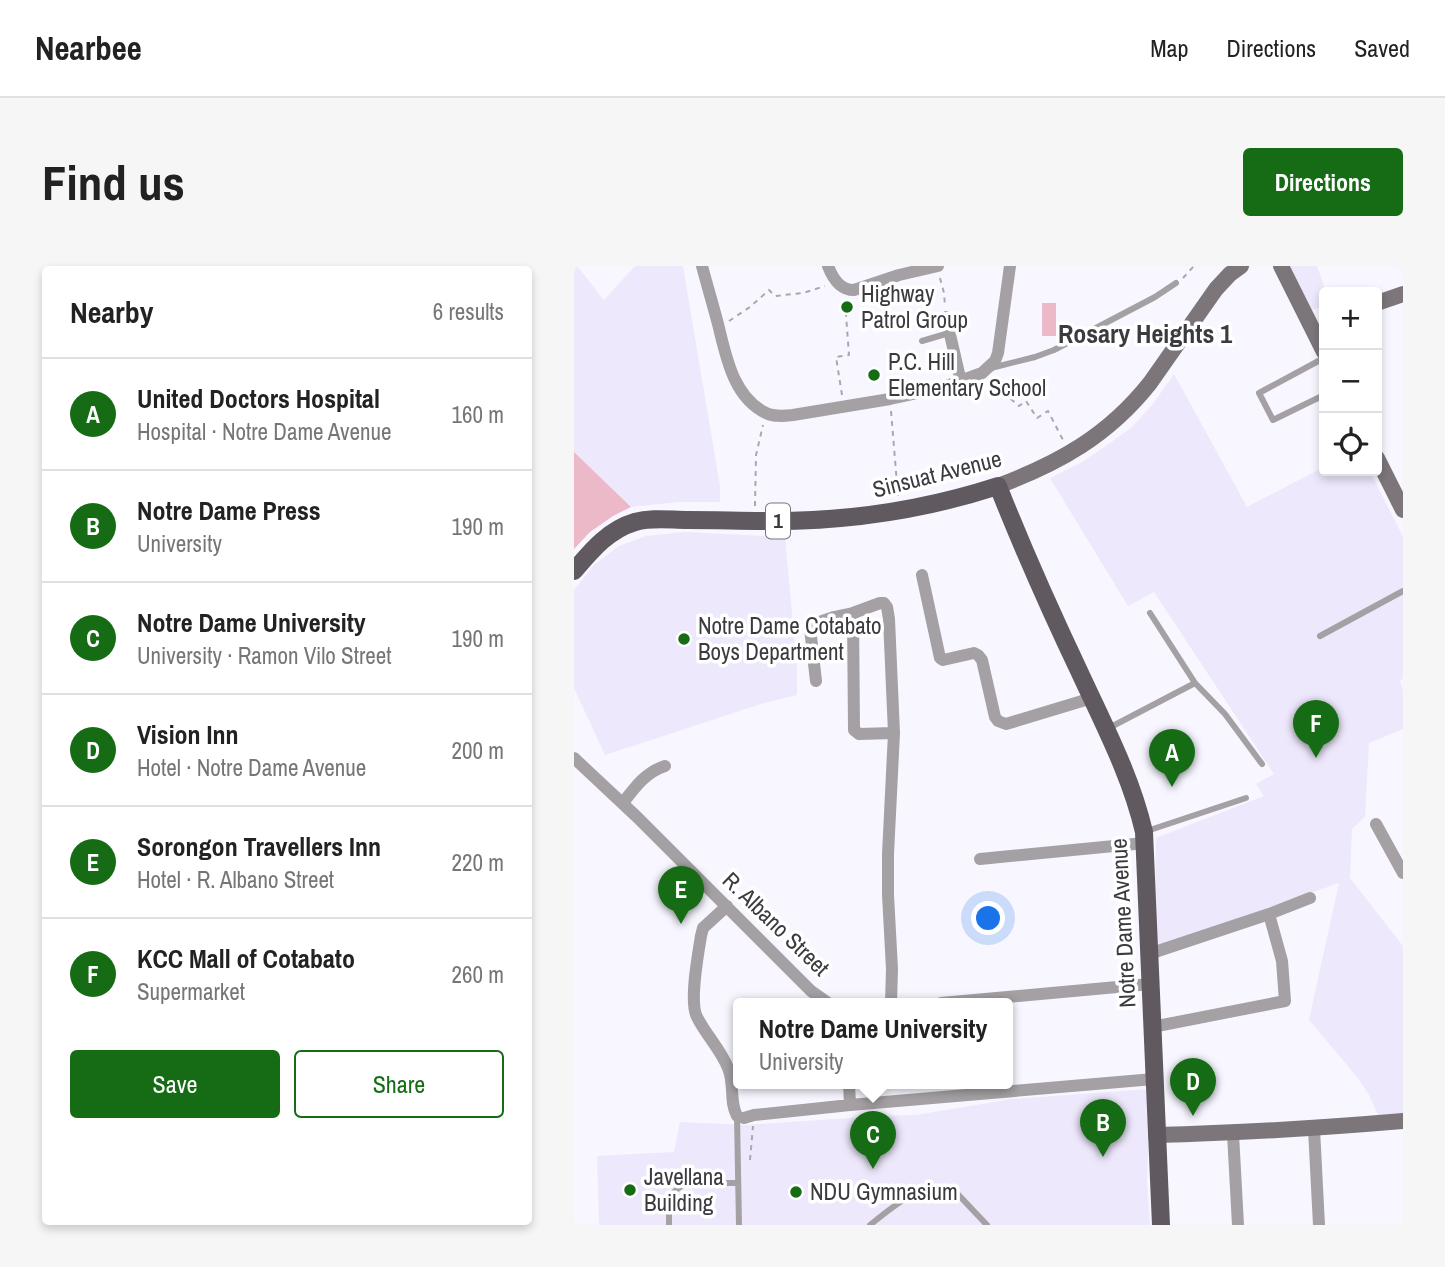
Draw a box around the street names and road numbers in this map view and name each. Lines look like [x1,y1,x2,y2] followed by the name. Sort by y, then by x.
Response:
[869,443,1005,505] street label: Sinsuat Avenue
[766,504,790,538] road number: 1
[1103,838,1142,1008] street label: Notre Dame Avenue
[716,865,837,982] street label: R. Albano Street

